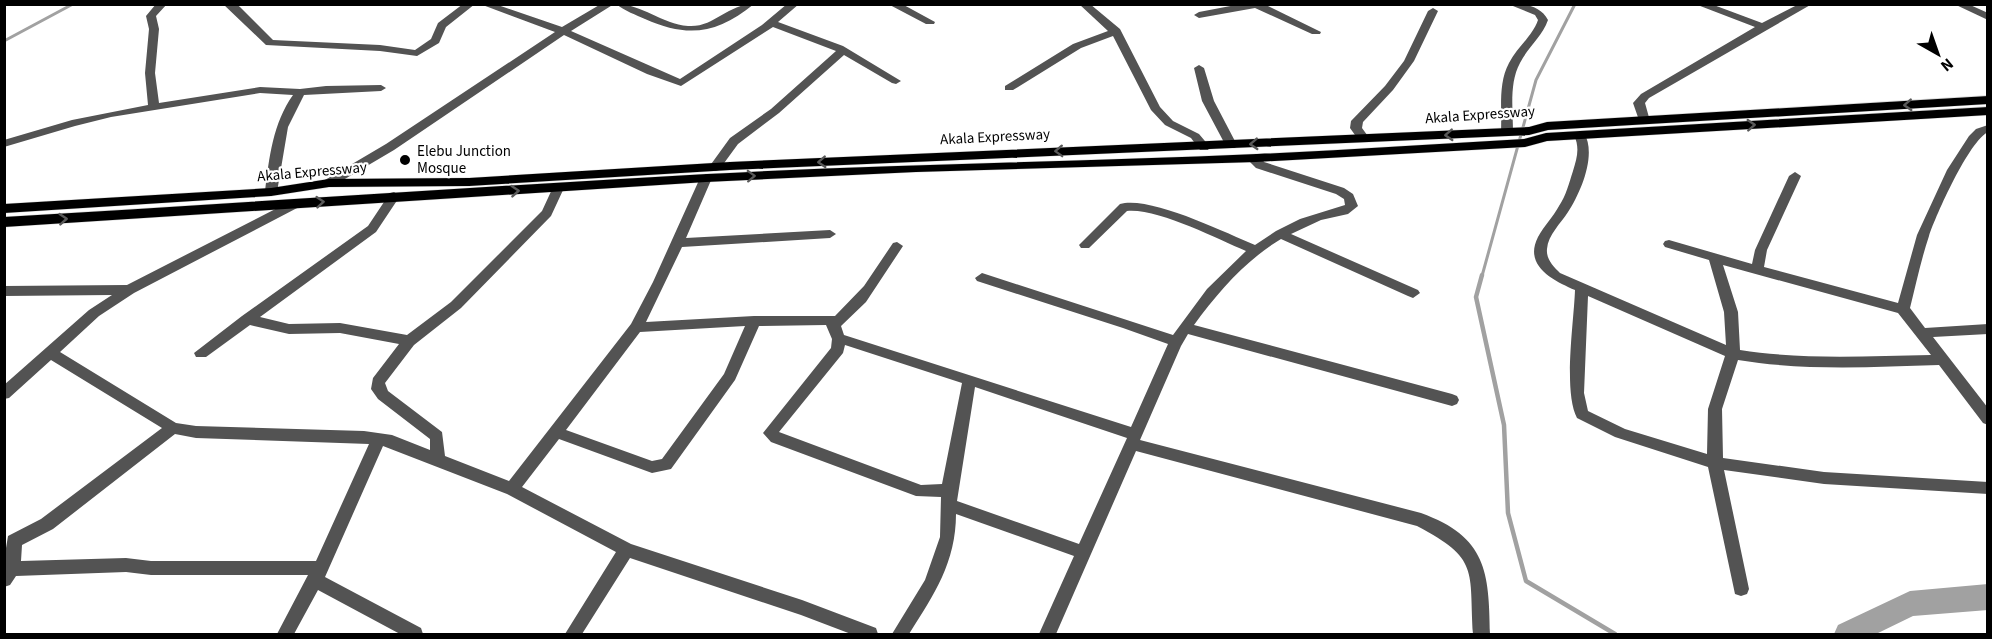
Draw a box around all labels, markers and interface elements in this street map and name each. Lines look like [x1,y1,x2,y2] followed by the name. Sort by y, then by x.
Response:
[1908,24,1968,84] north arrow
[1936,53,1958,77] text: N
[1904,98,1913,111] one-way arrow
[1424,101,1536,129] street label: Akala Expressway
[1747,119,1756,132] one-way arrow
[939,124,1051,150] street label: Akala Expressway
[1444,129,1453,142] one-way arrow
[1249,138,1258,151] one-way arrow
[417,141,511,179] place label: Elebu Junction Mosque
[1054,145,1063,157] one-way arrow
[398,153,412,167] marker: Elebu Junction Mosque
[818,155,827,168] one-way arrow
[256,157,368,187] street label: Akala Expressway
[747,170,756,183] one-way arrow
[510,184,519,197] one-way arrow
[316,196,325,209] one-way arrow
[58,212,67,225] one-way arrow

